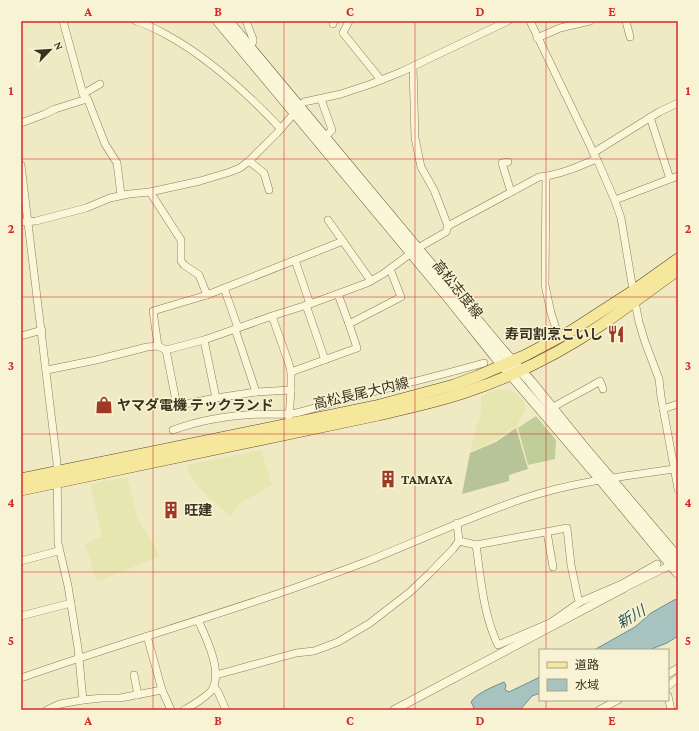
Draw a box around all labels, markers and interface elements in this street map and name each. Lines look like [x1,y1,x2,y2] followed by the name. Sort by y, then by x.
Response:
[83,4,92,19] text: A
[214,4,222,19] text: B
[346,4,354,19] text: C
[476,4,485,19] text: D
[608,4,616,19] text: E
[30,30,70,70] north arrow
[52,40,66,52] text: N
[9,83,14,98] text: 1
[686,83,691,98] text: 1
[8,221,15,236] text: 2
[685,221,692,236] text: 2
[430,257,486,321] street label: 高松志度線
[606,324,626,344] restaurant icon: 寿司割烹こいし
[505,326,603,342] place label: 寿司割烹こいし
[8,358,14,373] text: 3
[685,358,691,373] text: 3
[311,374,411,412] street label: 高松長尾大内線
[94,395,114,415] shop icon: ヤマダ電機 テックランド
[117,397,274,413] place label: ヤマダ電機 テックランド
[378,469,398,489] building icon: TAMAYA
[401,471,453,487] place label: TAMAYA
[7,495,15,510] text: 4
[684,495,692,510] text: 4
[161,500,181,520] building icon: 旺建
[184,502,212,518] place label: 旺建
[614,602,650,631] water label: 新川
[8,633,14,648] text: 5
[685,633,691,648] text: 5
[539,649,669,701] legend
[575,658,599,672] text: 道路
[575,678,599,692] text: 水域
[83,713,92,728] text: A
[214,713,222,728] text: B
[346,713,354,728] text: C
[476,713,485,728] text: D
[608,713,616,728] text: E

